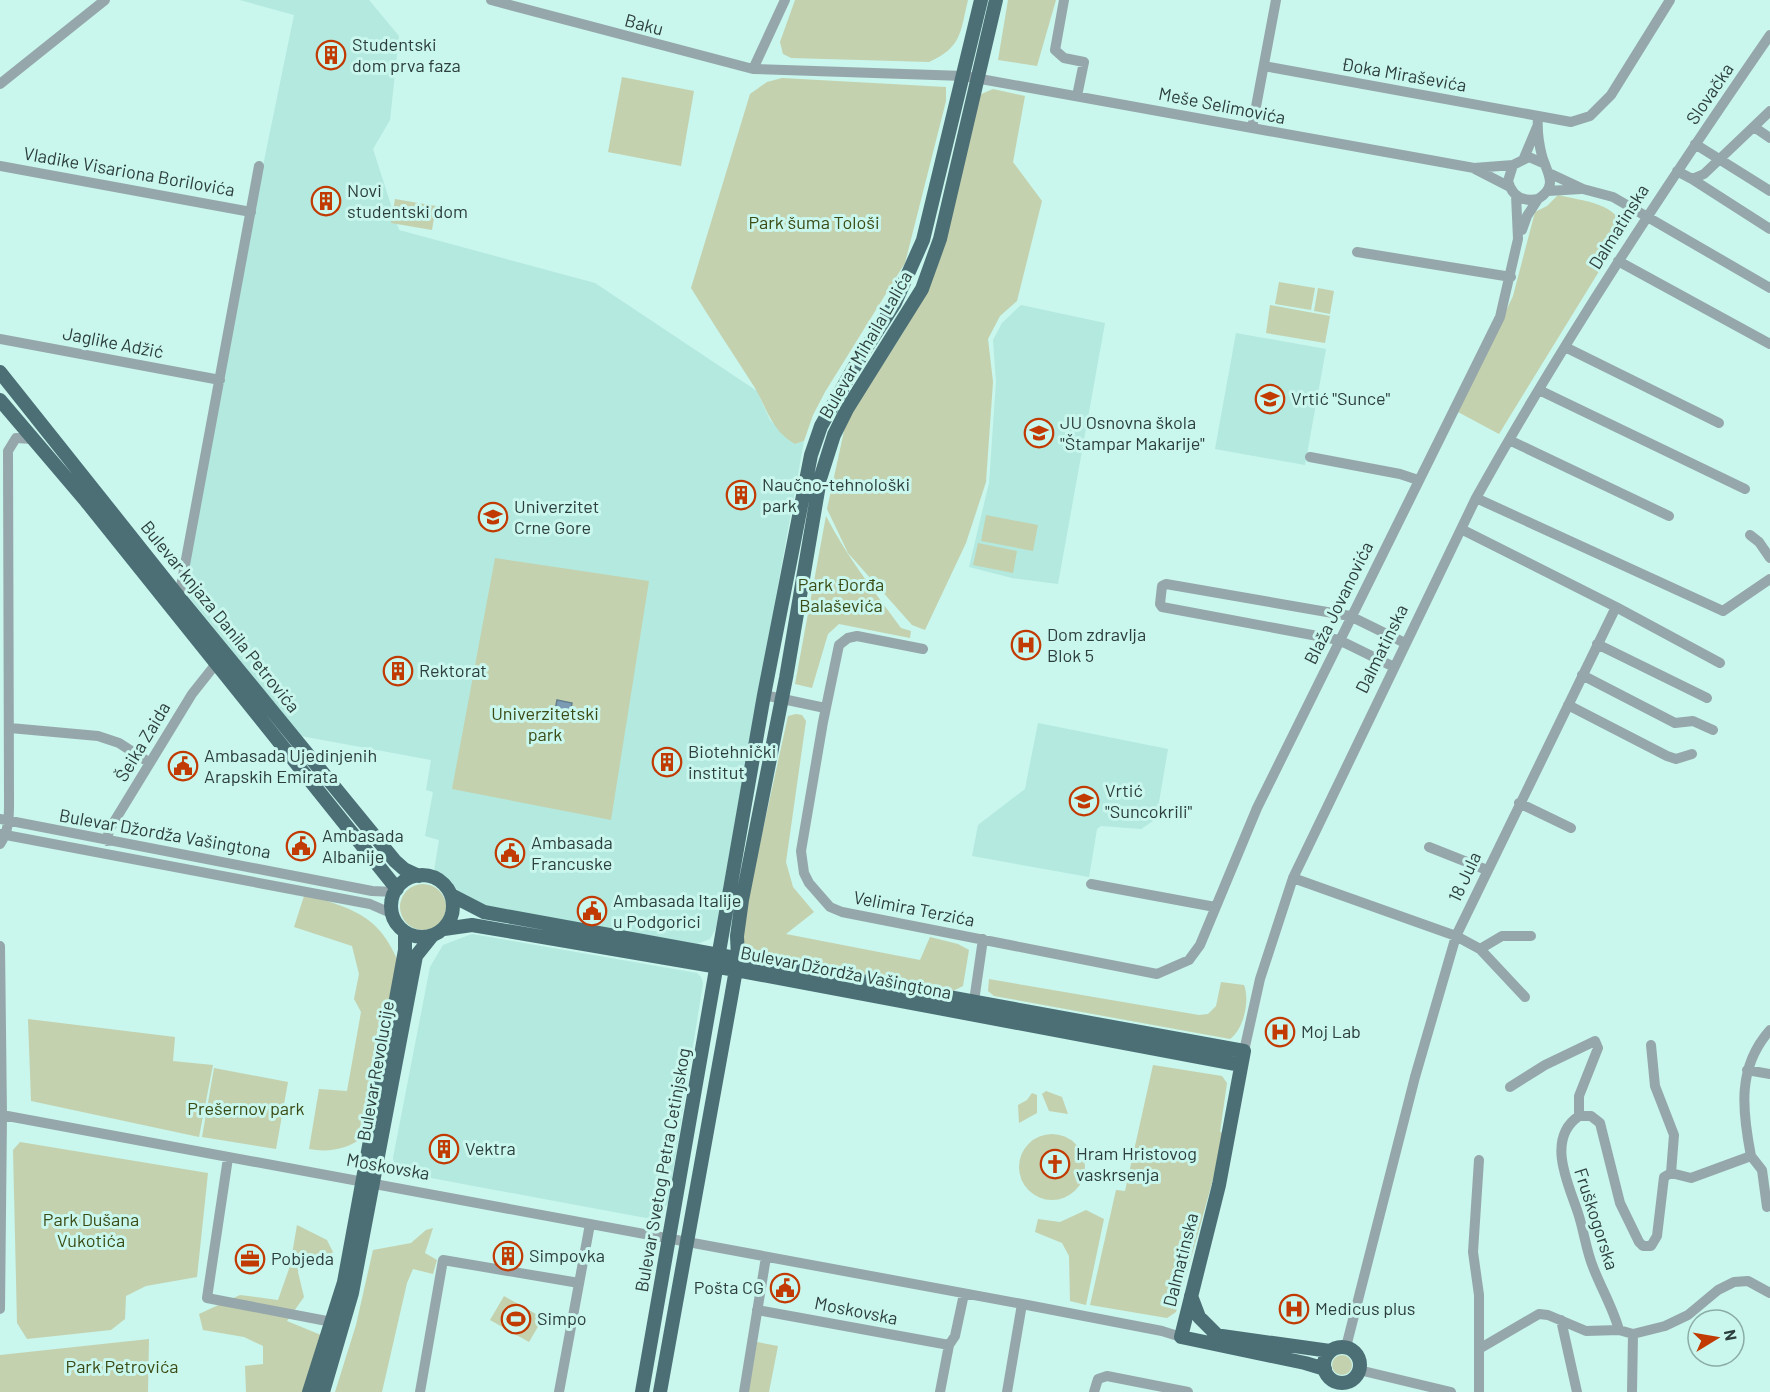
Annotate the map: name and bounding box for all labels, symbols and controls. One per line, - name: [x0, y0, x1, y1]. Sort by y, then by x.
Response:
- street label: Baku: [623, 8, 666, 40]
- place label: Studentski dom prva faza: [352, 33, 461, 76]
- building icon: Studentski dom prva faza: [315, 39, 347, 71]
- street label: Đoka Miraševića: [1340, 52, 1468, 96]
- street label: Slovačka: [1681, 59, 1738, 128]
- street label: Meše Selimovića: [1157, 82, 1288, 128]
- street label: Vladike Visariona Borilovića: [22, 142, 237, 200]
- place label: Novi studentski dom: [347, 179, 468, 222]
- street label: Dalmatinska: [1583, 180, 1653, 273]
- building icon: Novi studentski dom: [310, 185, 342, 217]
- park label: Park šuma Tološi: [748, 211, 880, 233]
- street label: Bulevar Mihaila Lalića: [814, 267, 916, 422]
- street label: Jaglike Adžić: [61, 321, 165, 363]
- school or university icon: Vrtić "Sunce": [1254, 383, 1286, 415]
- place label: Vrtić "Sunce": [1291, 387, 1390, 409]
- place label: JU Osnovna škola "Štampar Makarije": [1060, 411, 1205, 454]
- school or university icon: JU Osnovna škola "Štampar Makarije": [1023, 417, 1055, 449]
- place label: Naučno-tehnološki park: [762, 473, 910, 516]
- building icon: Naučno-tehnološki park: [725, 479, 757, 511]
- place label: Univerzitet Crne Gore: [514, 495, 599, 538]
- school or university icon: Univerzitet Crne Gore: [477, 501, 509, 533]
- street label: Bulevar knjaza Danila Petrovića: [137, 516, 305, 717]
- street label: Blaža Jovanovića: [1299, 538, 1377, 667]
- park label: Park Đorđa Balaševića: [798, 573, 884, 616]
- street label: Dalmatinska: [1350, 601, 1412, 696]
- place label: Dom zdravlja Blok 5: [1047, 623, 1146, 666]
- hospital icon: Dom zdravlja Blok 5: [1010, 629, 1042, 661]
- building icon: Rektorat: [382, 655, 414, 687]
- place label: Rektorat: [419, 659, 487, 681]
- street label: Šeika Zaida: [110, 698, 175, 785]
- park label: Univerzitetski park: [491, 702, 599, 745]
- place label: Biotehnički institut: [688, 740, 776, 783]
- place label: Ambasada Ujedinjenih Arapskih Emirata: [204, 744, 377, 787]
- building icon: Biotehnički institut: [651, 746, 683, 778]
- public building icon: Ambasada Ujedinjenih Arapskih Emirata: [167, 750, 199, 782]
- place label: Vrtić "Suncokrili": [1105, 779, 1192, 822]
- school or university icon: Vrtić "Suncokrili": [1068, 785, 1100, 817]
- street label: Bulevar Džordža Vašingtona: [58, 804, 273, 862]
- place label: Ambasada Albanije: [322, 824, 404, 867]
- public building icon: Ambasada Albanije: [285, 830, 317, 862]
- place label: Ambasada Francuske: [531, 831, 613, 874]
- public building icon: Ambasada Francuske: [494, 837, 526, 869]
- street label: 18 Jula: [1443, 848, 1485, 905]
- street label: Velimira Terzića: [852, 885, 977, 931]
- place label: Ambasada Italije u Podgorici: [613, 889, 741, 932]
- public building icon: Ambasada Italije u Podgorici: [576, 895, 608, 927]
- street label: Bulevar Džordža Vašingtona: [739, 941, 954, 1003]
- street label: Bulevar Revolucije: [352, 999, 398, 1143]
- hospital icon: Moj Lab: [1264, 1016, 1296, 1048]
- place label: Moj Lab: [1301, 1020, 1361, 1042]
- street label: Bulevar Svetog Petra Cetinjskog: [630, 1046, 694, 1294]
- park label: Prešernov park: [187, 1097, 305, 1119]
- building icon: Vektra: [428, 1133, 460, 1165]
- place label: Vektra: [465, 1137, 516, 1159]
- place label: Hram Hristovog vaskrsenja: [1076, 1142, 1197, 1185]
- street label: Moskovska: [345, 1148, 432, 1184]
- church icon: Hram Hristovog vaskrsenja: [1039, 1148, 1071, 1180]
- street label: Fruškogorska: [1570, 1165, 1624, 1273]
- park label: Park Dušana Vukotića: [43, 1208, 139, 1251]
- street label: Dalmatinska: [1158, 1211, 1202, 1309]
- building icon: Simpovka: [492, 1240, 524, 1272]
- office icon: Pobjeda: [234, 1243, 266, 1275]
- place label: Simpovka: [529, 1244, 605, 1266]
- place label: Pobjeda: [271, 1247, 334, 1269]
- public building icon: Pošta CG: [769, 1272, 801, 1304]
- place label: Pošta CG: [694, 1276, 764, 1298]
- street label: Moskovska: [813, 1291, 900, 1329]
- hospital icon: Medicus plus: [1278, 1293, 1310, 1325]
- place label: Medicus plus: [1315, 1297, 1416, 1319]
- sports icon: Simpo: [500, 1303, 532, 1335]
- place label: Simpo: [537, 1307, 587, 1329]
- north arrow: [1686, 1308, 1746, 1368]
- text: N: [1721, 1328, 1742, 1342]
- park label: Park Petrovića: [66, 1355, 178, 1377]

